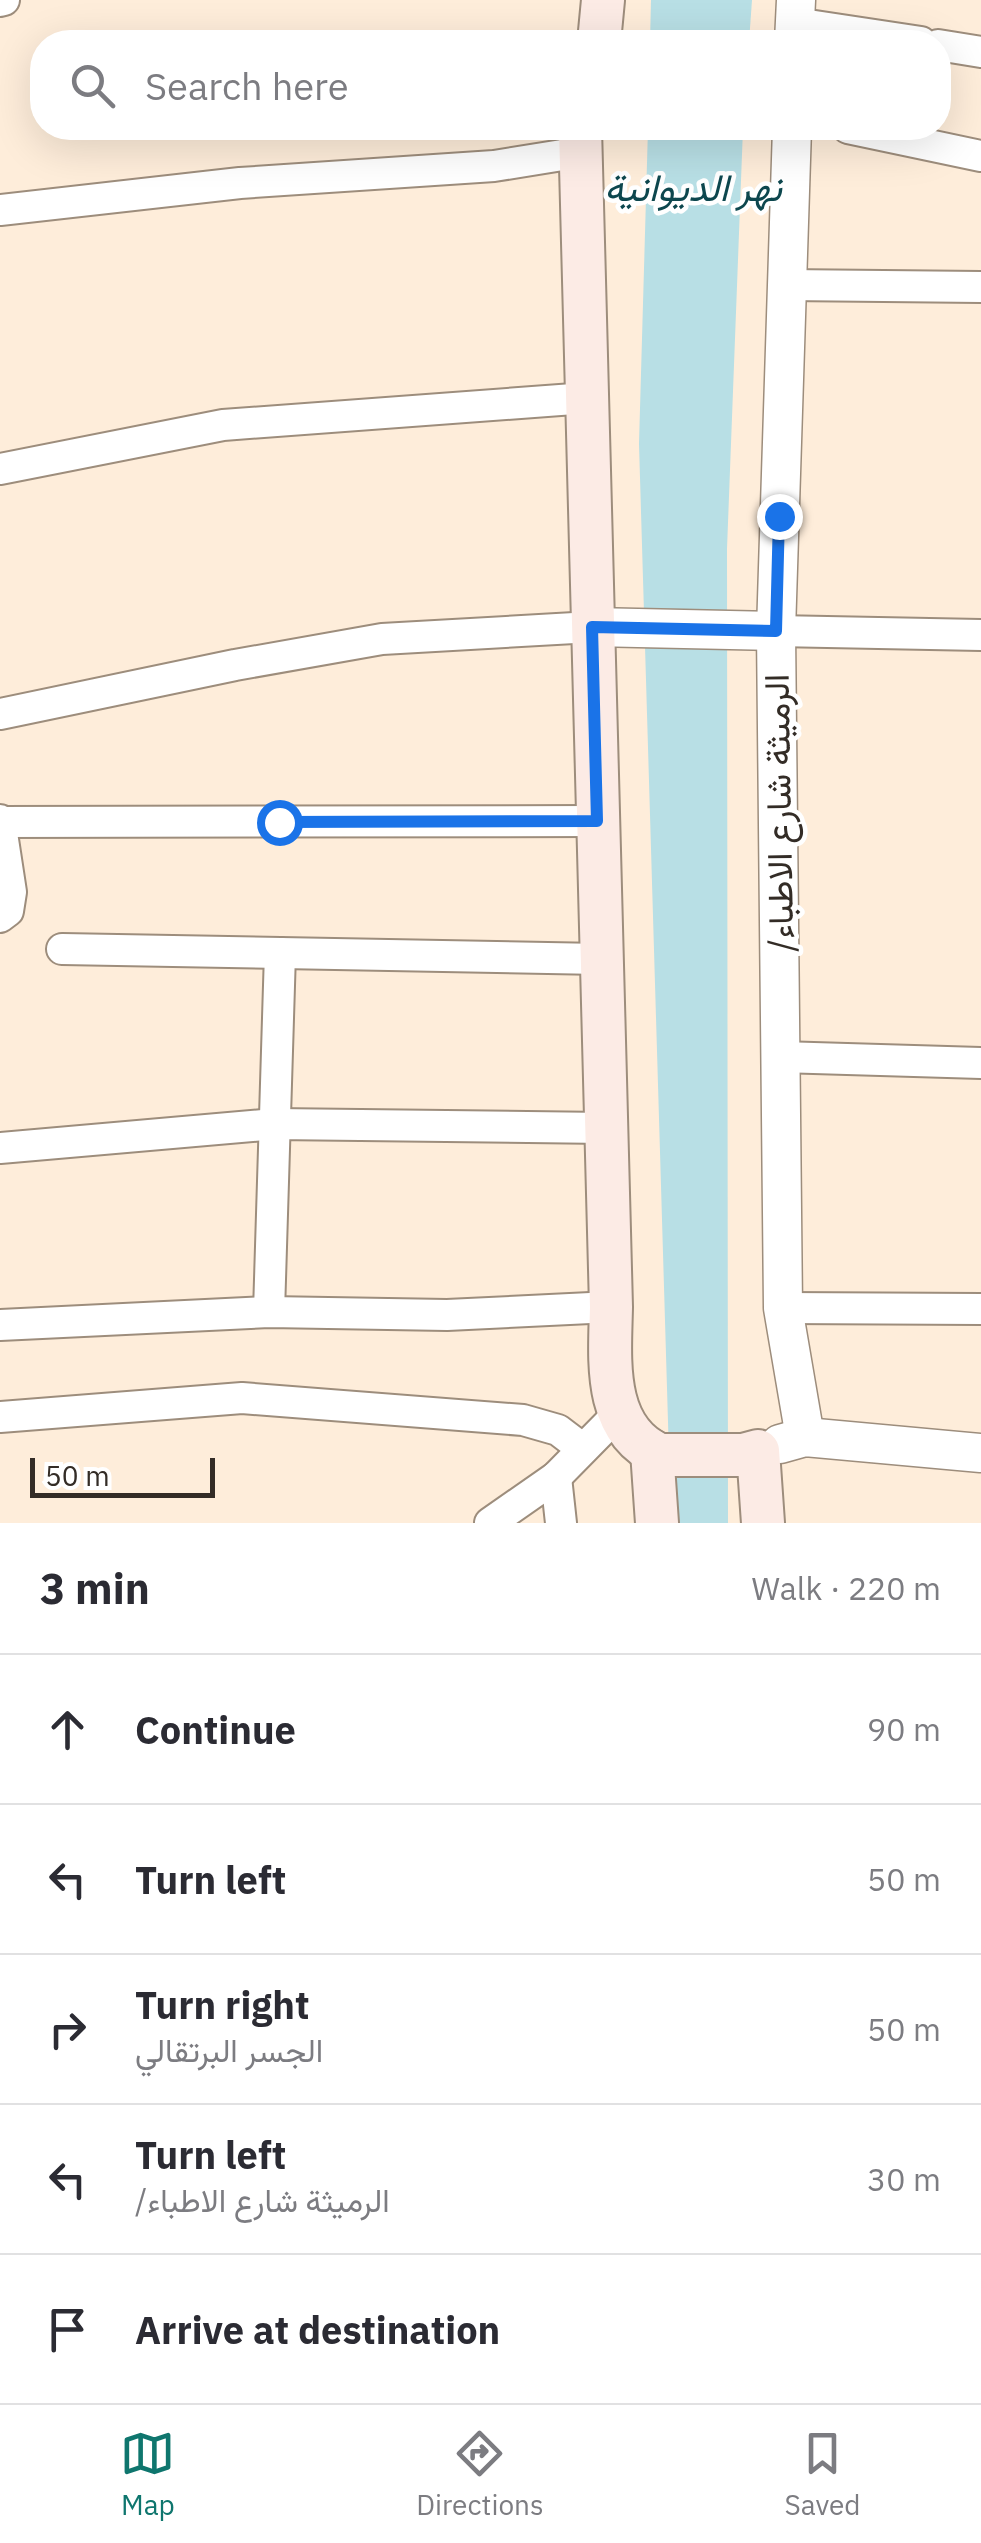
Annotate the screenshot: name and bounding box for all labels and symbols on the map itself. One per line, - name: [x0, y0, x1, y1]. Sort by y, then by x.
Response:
- water label: نهر الديوانية: [604, 162, 784, 211]
- route end: [757, 494, 803, 540]
- street label: /الرميثة شارع الاطباء: [753, 673, 805, 953]
- route start: [257, 800, 303, 846]
- scale bar: [30, 1453, 215, 1498]

